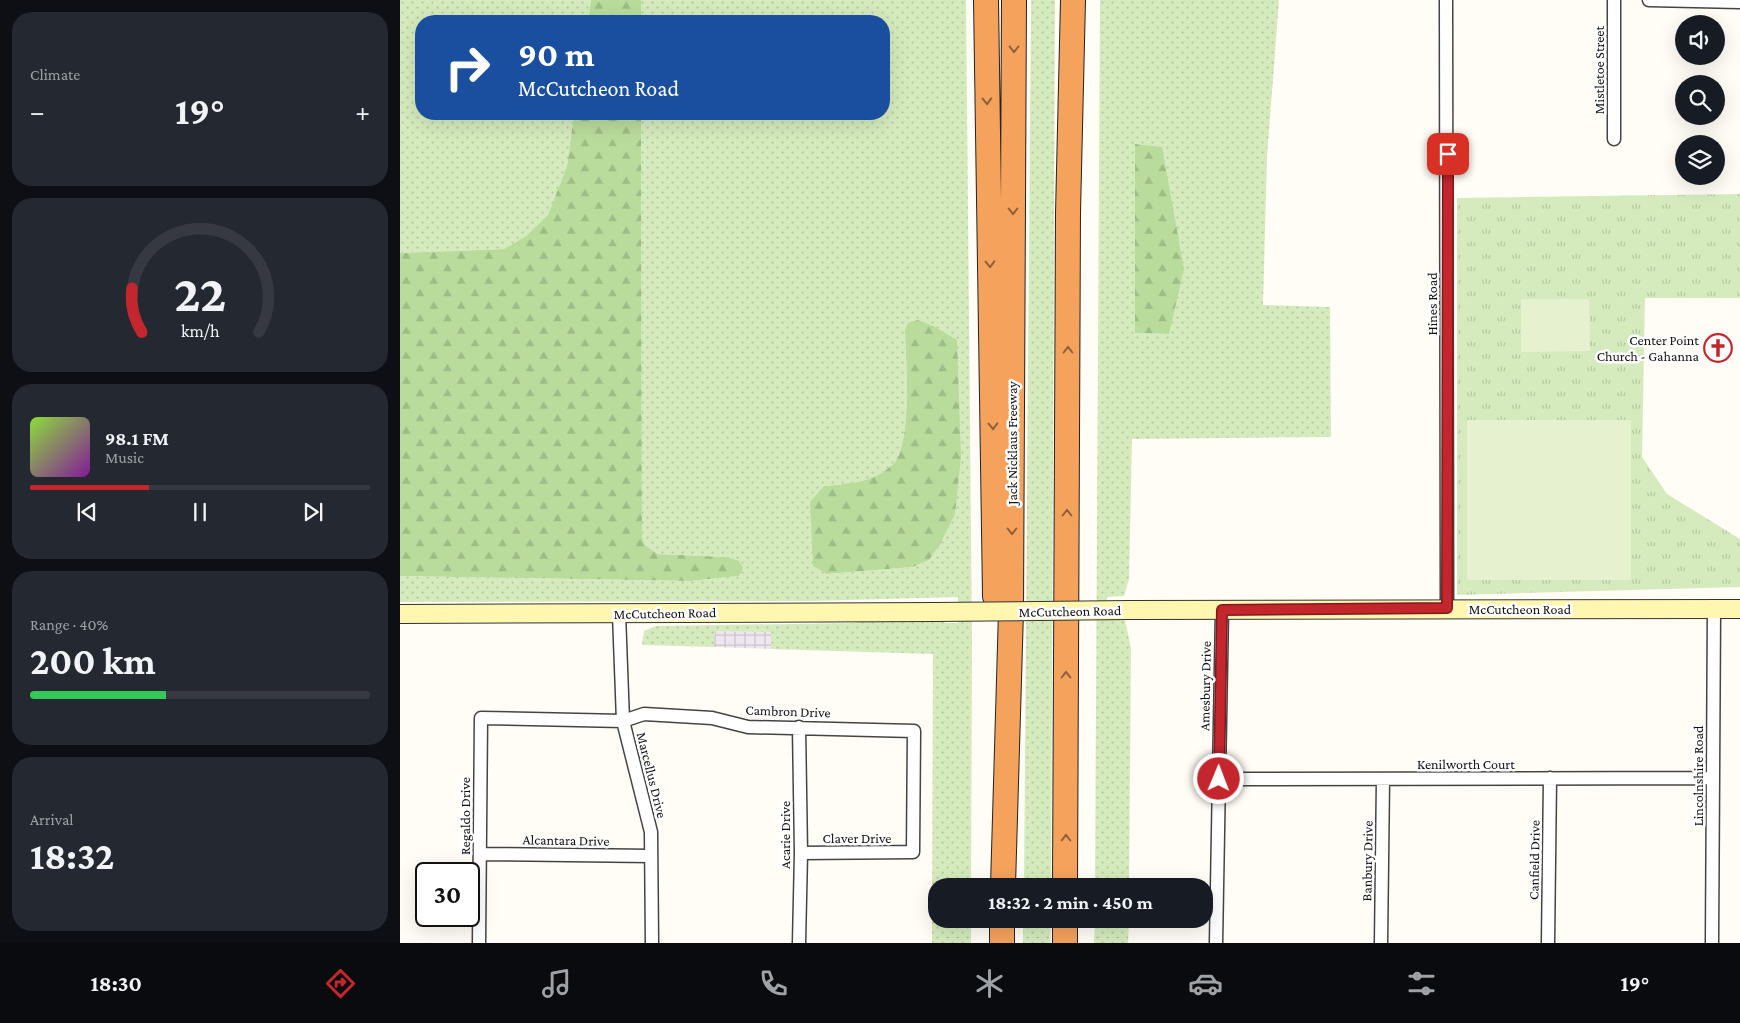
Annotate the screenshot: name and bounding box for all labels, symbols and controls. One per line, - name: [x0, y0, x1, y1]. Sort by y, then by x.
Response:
- map controls: [1675, 15, 1725, 185]
- button: sound: [1675, 15, 1725, 65]
- street label: Mistletoe Street: [1591, 25, 1607, 114]
- icon: right: [435, 35, 500, 100]
- text: 90 m: [518, 35, 595, 74]
- one-way arrow: [1008, 45, 1019, 53]
- text: Climate: [30, 66, 80, 83]
- button: search: [1675, 75, 1725, 125]
- text: McCutcheon Road: [518, 76, 679, 101]
- text: 19°: [175, 90, 225, 132]
- text: −: [30, 96, 45, 127]
- text: +: [355, 96, 370, 127]
- one-way arrow: [982, 97, 993, 105]
- pin: [1427, 133, 1469, 175]
- button: layers: [1675, 135, 1725, 185]
- icon: arrive: [1434, 140, 1462, 168]
- one-way arrow: [1008, 208, 1018, 215]
- one-way arrow: [985, 260, 995, 268]
- text: 22: [174, 264, 226, 322]
- street label: Hines Road: [1424, 272, 1440, 336]
- text: km/h: [181, 321, 220, 341]
- place label: Center Point Church - Gahanna: [1597, 332, 1700, 364]
- church icon: Center Point Church - Gahanna: [1703, 333, 1733, 363]
- one-way arrow: [1063, 346, 1073, 354]
- street label: Jack Nicklaus Freeway: [1004, 381, 1020, 507]
- one-way arrow: [988, 422, 998, 430]
- text: 98.1 FM: [105, 428, 169, 449]
- text: Music: [105, 449, 144, 466]
- icon: previous: [73, 498, 101, 526]
- icon: pause: [186, 498, 214, 526]
- icon: next: [299, 498, 327, 526]
- one-way arrow: [1062, 508, 1072, 516]
- one-way arrow: [1006, 527, 1017, 535]
- street label: McCutcheon Road: [1469, 601, 1572, 617]
- street label: McCutcheon Road: [1019, 602, 1122, 620]
- street label: McCutcheon Road: [614, 604, 717, 622]
- text: Range · 40%: [30, 616, 108, 633]
- text: 200 km: [30, 640, 156, 682]
- street label: Amesbury Drive: [1196, 641, 1214, 731]
- one-way arrow: [1061, 671, 1071, 678]
- street label: Cambron Drive: [745, 702, 831, 720]
- street label: Lincolnshire Road: [1690, 725, 1706, 826]
- street label: Marcellus Drive: [634, 730, 670, 820]
- position arrow: [1192, 752, 1244, 804]
- street label: Kenilworth Court: [1417, 756, 1515, 772]
- street label: Regaldo Drive: [457, 777, 473, 855]
- street label: Acarie Drive: [777, 801, 793, 869]
- text: Arrival: [30, 811, 74, 828]
- street label: Banbury Drive: [1358, 820, 1376, 902]
- street label: Canfield Drive: [1525, 820, 1543, 900]
- street label: Claver Drive: [823, 830, 891, 846]
- street label: Alcantara Drive: [522, 831, 610, 849]
- one-way arrow: [1061, 833, 1071, 841]
- text: 18:32: [30, 835, 114, 877]
- speed limit sign: 30: [415, 862, 480, 927]
- text: 18:32 · 2 min · 450 m: [988, 892, 1153, 913]
- icon: directions: [323, 966, 358, 1001]
- icon: music: [539, 966, 574, 1001]
- icon: phone: [756, 966, 791, 1001]
- icon: climate: [972, 966, 1007, 1001]
- icon: car: [1188, 966, 1223, 1001]
- icon: filters: [1404, 966, 1439, 1001]
- text: 18:30: [91, 971, 142, 996]
- text: 19°: [1621, 971, 1649, 996]

